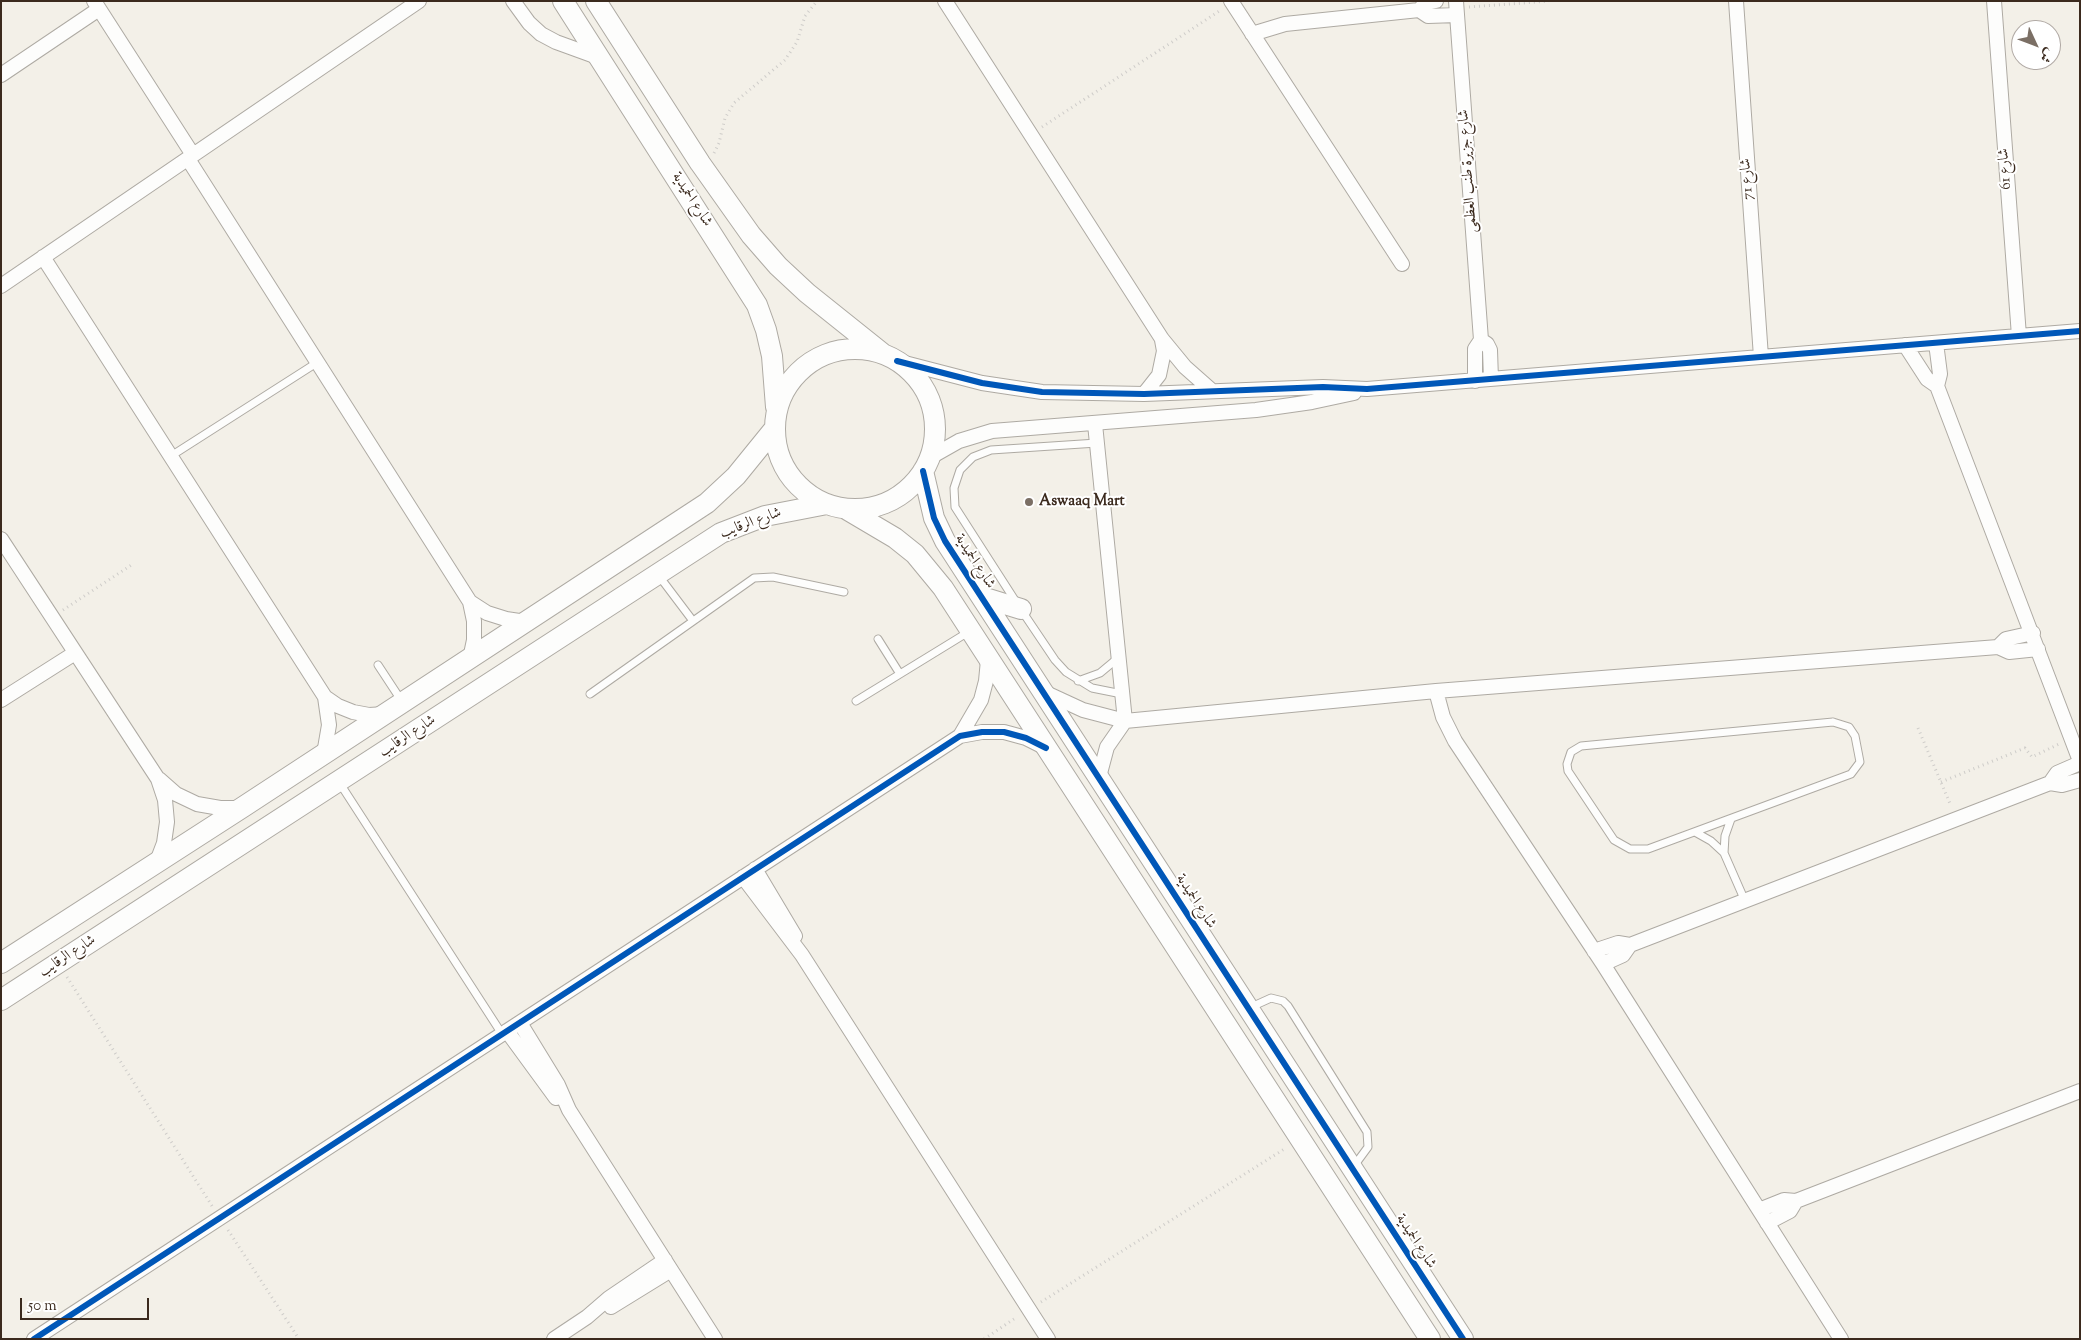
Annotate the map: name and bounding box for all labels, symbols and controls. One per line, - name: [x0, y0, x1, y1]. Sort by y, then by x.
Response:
- north arrow: [2011, 20, 2061, 70]
- text: ش: [2034, 43, 2058, 66]
- street label: شارع جزيرة طنب العظمى: [1456, 109, 1482, 233]
- street label: شارع 61: [1996, 148, 2016, 190]
- street label: شارع 71: [1738, 157, 1758, 201]
- street label: شارع الحميدية: [667, 169, 715, 231]
- place label: Aswaaq Mart: [1039, 493, 1125, 511]
- marker: Aswaaq Mart: [1023, 496, 1035, 508]
- street label: شارع الرقايب: [718, 505, 784, 543]
- street label: شارع الحميدية: [950, 531, 998, 593]
- street label: شارع الرقايب: [376, 712, 440, 762]
- street label: شارع الحميدية: [1171, 871, 1219, 933]
- street label: شارع الرقايب: [36, 932, 100, 982]
- street label: شارع الحميدية: [1391, 1211, 1439, 1273]
- scale bar: [22, 1288, 151, 1320]
- text: 50 m: [28, 1296, 57, 1317]

